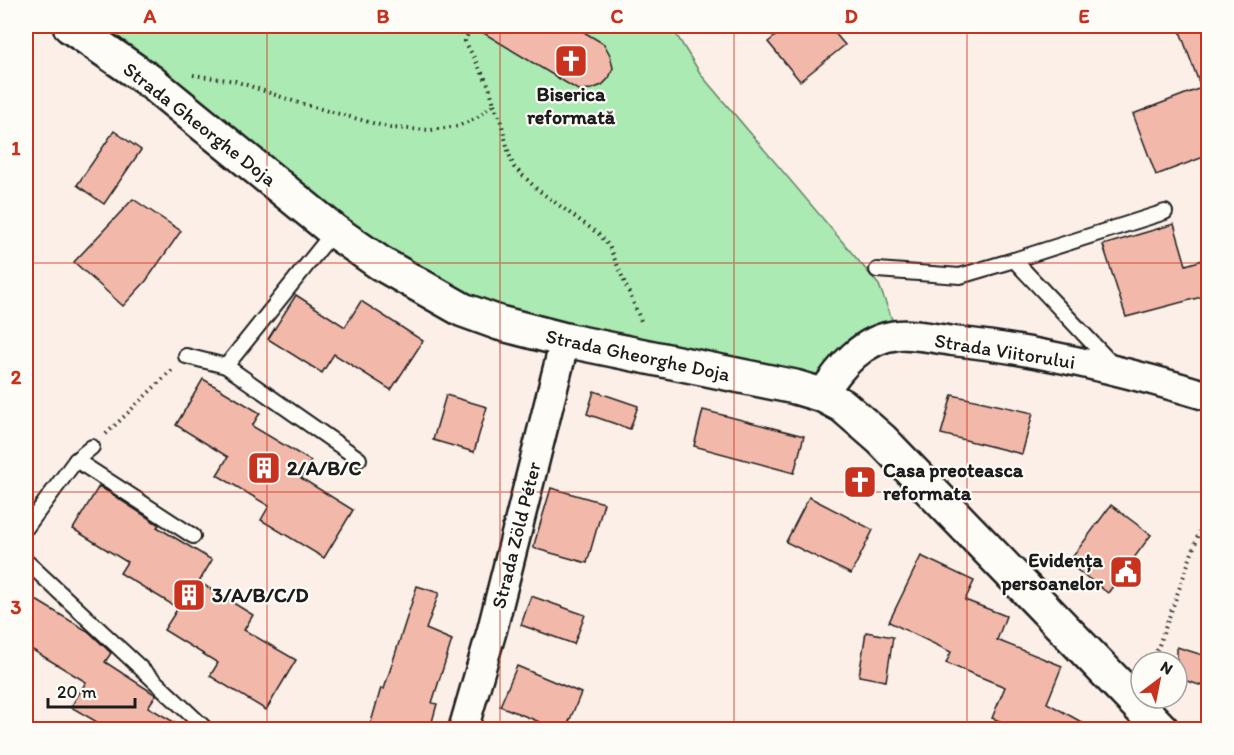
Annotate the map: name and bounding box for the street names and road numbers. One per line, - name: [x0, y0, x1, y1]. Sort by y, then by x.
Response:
- street label: Strada Gheorghe Doja: [119, 57, 282, 192]
- street label: Strada Gheorghe Doja: [544, 324, 733, 386]
- street label: Strada Viitorului: [933, 328, 1077, 374]
- street label: Strada Zöld Péter: [486, 459, 546, 611]

